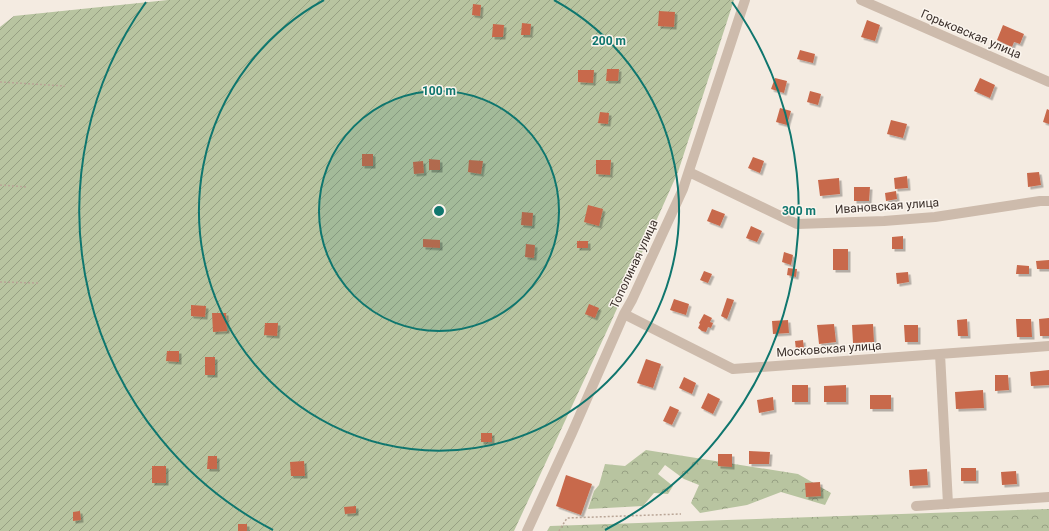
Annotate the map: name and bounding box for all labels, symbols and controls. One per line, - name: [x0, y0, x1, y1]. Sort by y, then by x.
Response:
- street label: Горьковская улица: [919, 7, 1023, 61]
- text: 200 m: [592, 34, 626, 48]
- text: 100 m: [422, 84, 456, 98]
- street label: Ивановская улица: [834, 195, 940, 217]
- centre of rings: [432, 204, 446, 218]
- text: 300 m: [782, 204, 816, 218]
- street label: Тополиная улица: [607, 217, 661, 311]
- street label: Московская улица: [776, 338, 882, 360]

